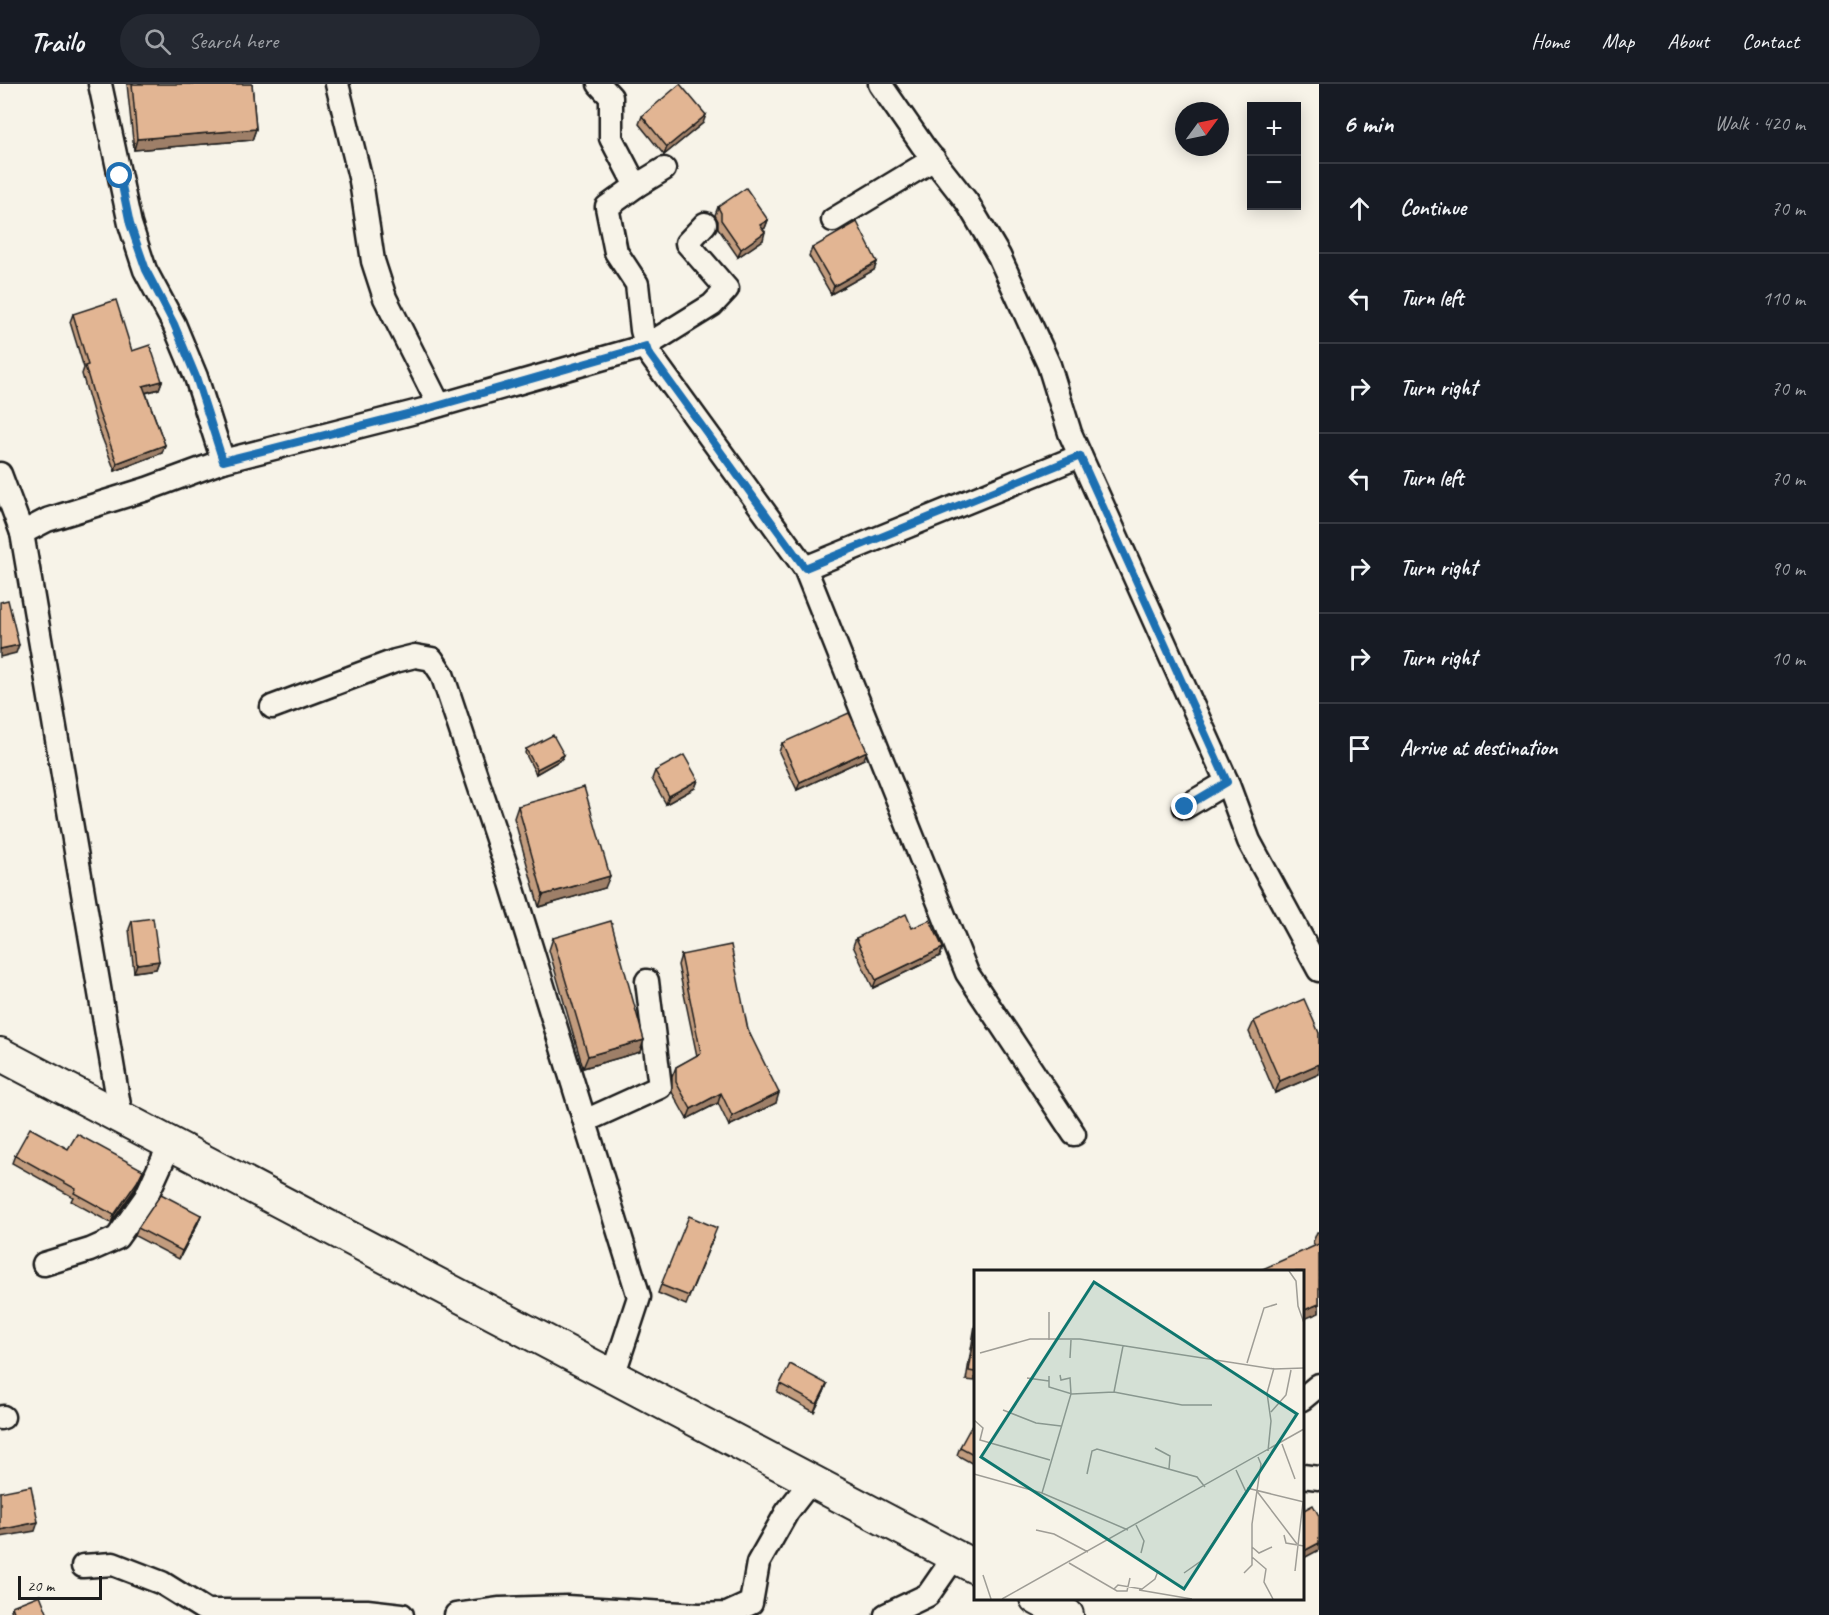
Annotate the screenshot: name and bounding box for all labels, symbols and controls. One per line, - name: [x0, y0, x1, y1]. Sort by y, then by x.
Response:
- search box: [120, 14, 540, 68]
- text: Trailo: [30, 24, 84, 59]
- icon: search: [141, 25, 174, 58]
- text: Search here: [189, 27, 278, 55]
- text: Home: [1531, 28, 1569, 54]
- text: Map: [1602, 28, 1634, 54]
- text: About: [1667, 28, 1709, 54]
- text: Contact: [1742, 28, 1799, 54]
- north arrow: [1175, 102, 1229, 156]
- map controls: [1247, 102, 1301, 210]
- button: +: [1247, 102, 1301, 156]
- text: 6 min: [1343, 107, 1393, 140]
- text: Walk · 420 m: [1715, 111, 1805, 136]
- button: −: [1247, 156, 1301, 210]
- route start: [106, 162, 132, 188]
- icon: ahead: [1343, 192, 1376, 225]
- text: Continue: [1400, 194, 1466, 222]
- text: 70 m: [1771, 196, 1805, 221]
- icon: left: [1343, 282, 1376, 315]
- text: Turn left: [1400, 284, 1464, 312]
- text: 110 m: [1762, 286, 1805, 311]
- icon: right: [1343, 372, 1376, 405]
- text: Turn right: [1400, 374, 1477, 402]
- text: 70 m: [1771, 376, 1805, 401]
- icon: left: [1343, 462, 1376, 495]
- text: Turn left: [1400, 464, 1464, 492]
- text: 70 m: [1771, 466, 1805, 491]
- icon: right: [1343, 552, 1376, 585]
- text: Turn right: [1400, 554, 1477, 582]
- text: 90 m: [1771, 556, 1805, 581]
- icon: right: [1343, 642, 1376, 675]
- text: Turn right: [1400, 644, 1477, 672]
- text: 10 m: [1771, 646, 1805, 671]
- icon: arrive: [1343, 732, 1376, 765]
- text: Arrive at destination: [1400, 734, 1557, 762]
- route end: [1171, 793, 1197, 819]
- inset map: [974, 1270, 1304, 1600]
- scale bar: [18, 1573, 102, 1600]
- text: 20 m: [27, 1576, 54, 1596]

